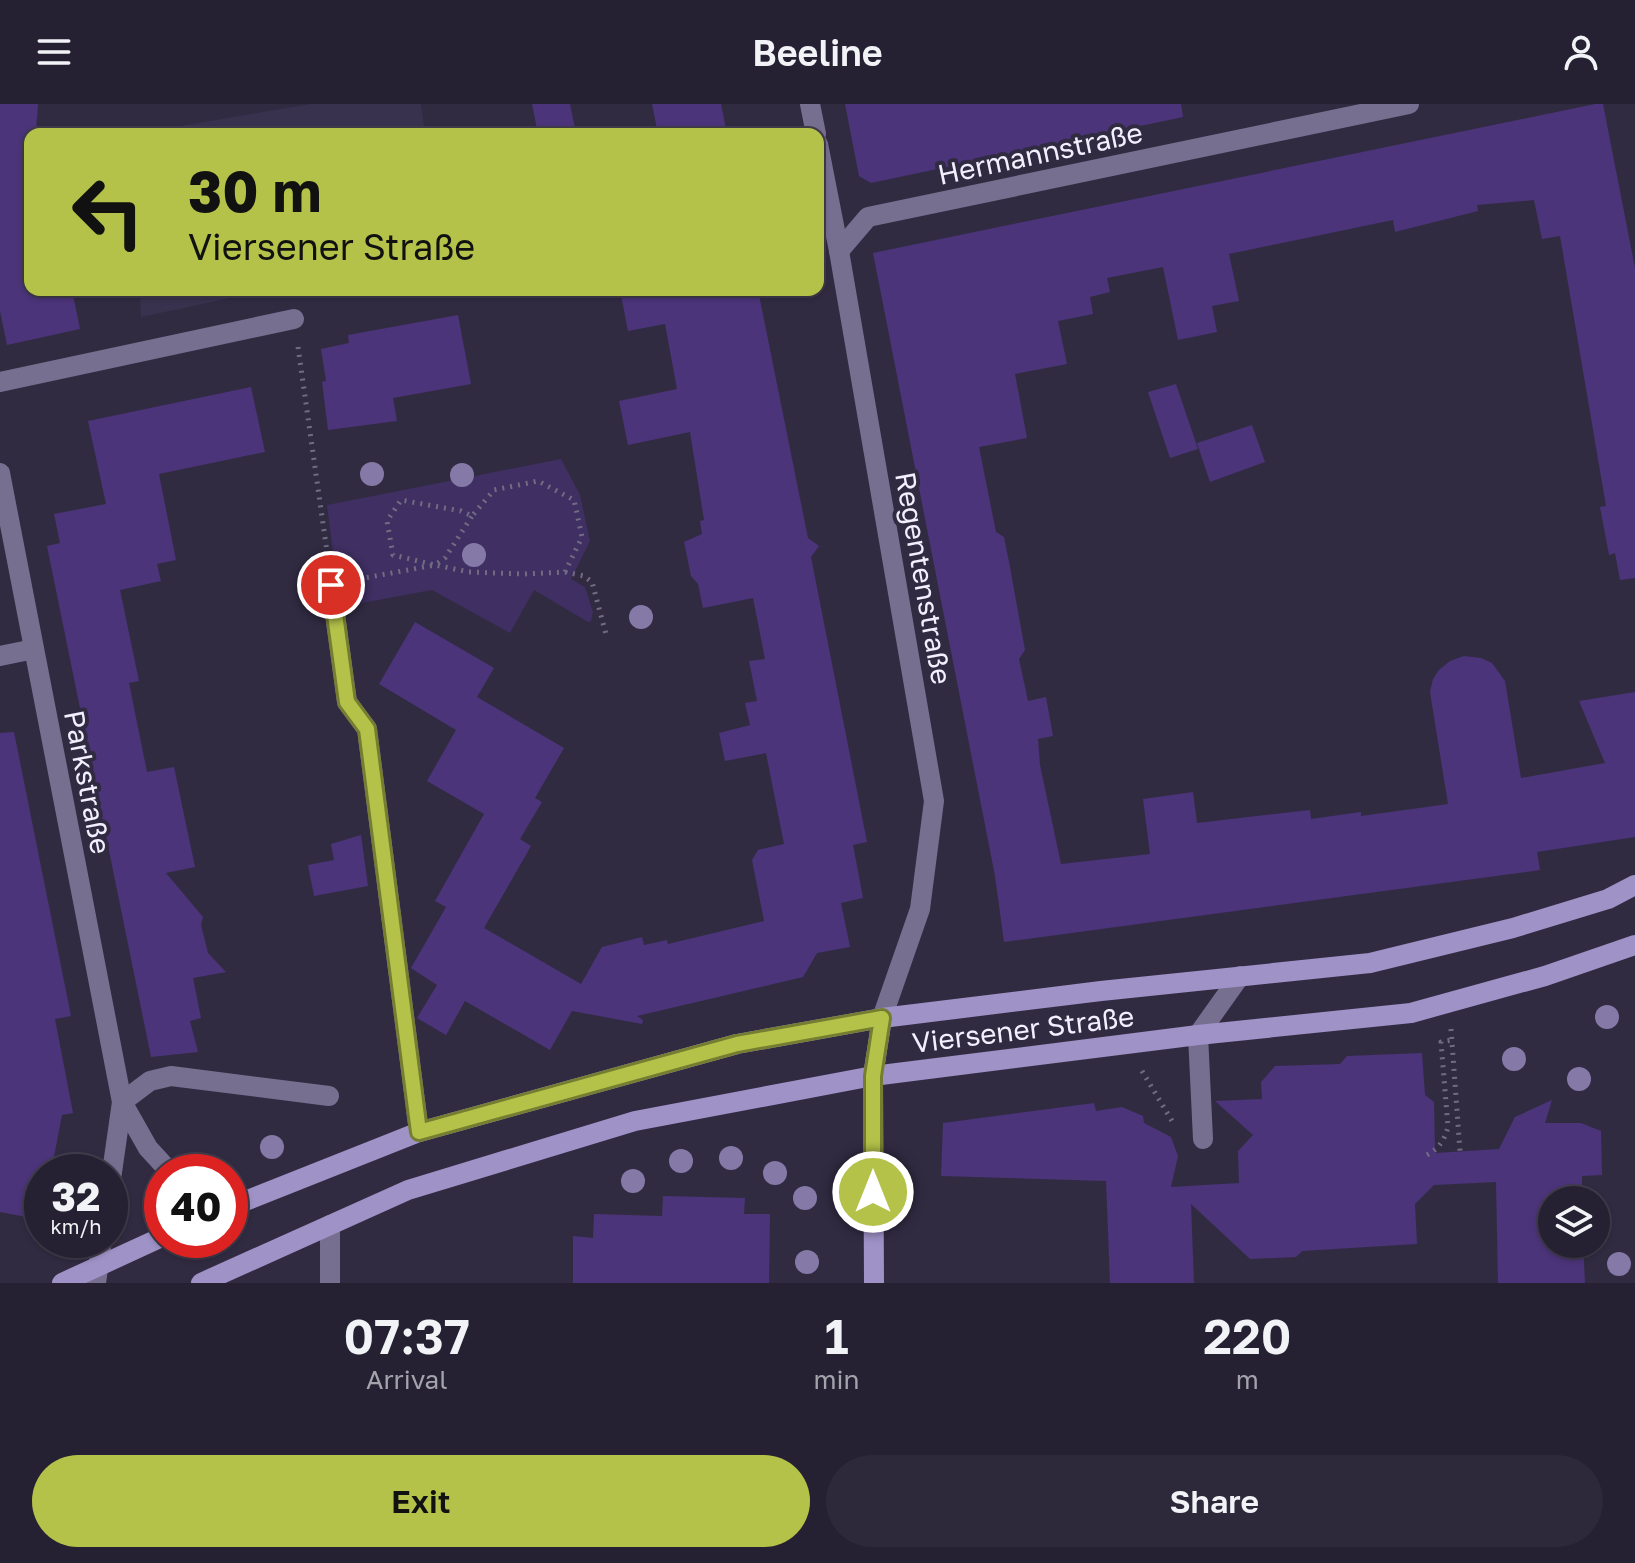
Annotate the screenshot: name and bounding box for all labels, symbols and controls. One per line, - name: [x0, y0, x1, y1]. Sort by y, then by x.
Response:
- icon: menu: [32, 30, 76, 74]
- icon: person: [1559, 30, 1603, 74]
- text: Beeline: [752, 31, 883, 74]
- street label: Hermannstraße: [935, 115, 1145, 191]
- text: 30 m: [188, 157, 322, 224]
- icon: left: [56, 160, 160, 264]
- text: Viersener Straße: [188, 225, 475, 268]
- street label: Regentenstraße: [889, 469, 959, 687]
- pin: [297, 551, 365, 619]
- icon: arrive: [309, 563, 353, 607]
- street label: Parkstraße: [58, 707, 118, 857]
- street label: Viersener Straße: [910, 999, 1136, 1059]
- position arrow: [831, 1150, 915, 1234]
- speed limit sign: 40: [144, 1154, 248, 1258]
- text: 32: [52, 1172, 100, 1220]
- map controls: [1538, 1186, 1610, 1258]
- button: layers: [1538, 1186, 1610, 1258]
- text: km/h: [51, 1214, 101, 1238]
- text: 07:37: [344, 1307, 470, 1365]
- text: 1: [824, 1307, 849, 1365]
- text: 220: [1203, 1307, 1291, 1365]
- text: Arrival: [366, 1364, 448, 1395]
- text: min: [814, 1364, 860, 1395]
- text: m: [1236, 1364, 1259, 1395]
- button: Exit: [32, 1455, 810, 1547]
- button: Share: [826, 1455, 1603, 1547]

